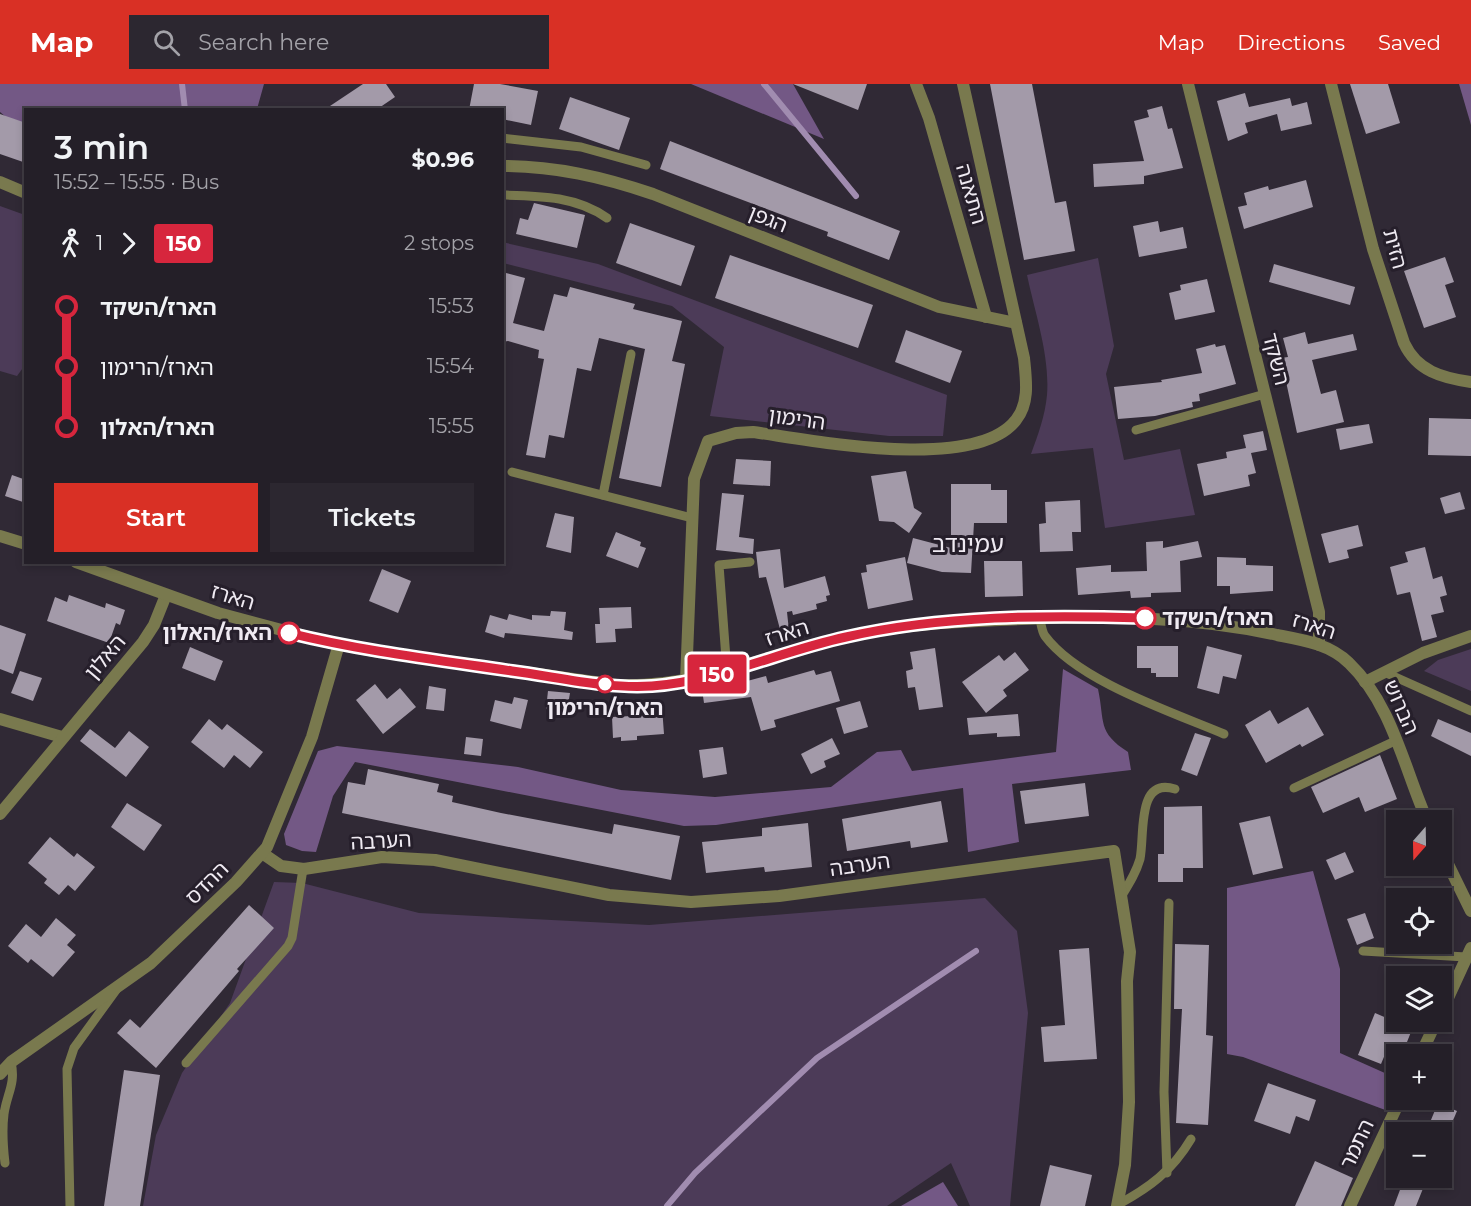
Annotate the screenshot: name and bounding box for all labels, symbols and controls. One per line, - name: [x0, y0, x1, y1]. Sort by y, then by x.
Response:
- search box: [129, 15, 549, 69]
- text: Map: [30, 25, 93, 59]
- icon: search: [150, 26, 183, 59]
- text: Search here: [198, 29, 329, 56]
- text: Map: [1158, 30, 1204, 55]
- text: Directions: [1237, 30, 1345, 55]
- text: Saved: [1378, 30, 1441, 55]
- text: 3 min: [54, 127, 149, 167]
- text: $0.96: [412, 146, 474, 173]
- street label: התאנה: [951, 161, 992, 227]
- text: 15:52 – 15:55 · Bus: [54, 170, 219, 194]
- street label: הגפן: [745, 199, 791, 238]
- street label: הזית: [1378, 226, 1413, 272]
- icon: walk: [54, 227, 87, 260]
- icon: forward: [112, 227, 145, 260]
- text: 1: [96, 231, 103, 255]
- text: 150: [166, 231, 201, 256]
- text: 2 stops: [404, 231, 474, 255]
- text: הארז/השקד: [100, 294, 217, 321]
- text: 15:53: [429, 294, 474, 318]
- street label: השקד: [1258, 330, 1295, 388]
- text: הארז/הרימון: [100, 354, 214, 381]
- text: 15:54: [427, 354, 474, 378]
- street label: הרימון: [767, 402, 827, 435]
- text: הארז/האלון: [100, 414, 215, 441]
- text: 15:55: [429, 414, 474, 438]
- button: Start: [54, 483, 258, 552]
- button: Tickets: [270, 483, 474, 552]
- district label: עמינדב: [932, 529, 1004, 558]
- street label: הארז: [208, 578, 258, 615]
- place label: הארז/השקד: [1162, 605, 1274, 630]
- marker: הארז/השקד: [1134, 607, 1156, 629]
- street label: הארז: [1289, 607, 1339, 644]
- street label: הארז: [762, 614, 812, 651]
- place label: הארז/האלון: [162, 620, 272, 645]
- marker: הארז/האלון: [278, 622, 300, 644]
- street label: האלון: [79, 629, 130, 684]
- line badge: 150: [682, 654, 752, 694]
- text: 150: [700, 662, 735, 687]
- marker: הארז/הרימון: [596, 675, 614, 693]
- street label: הברוש: [1378, 676, 1425, 738]
- place label: הארז/הרימון: [547, 695, 663, 720]
- north arrow: [1386, 810, 1452, 876]
- map controls: [1386, 810, 1452, 1188]
- street label: הערבה: [350, 826, 412, 855]
- street label: הערבה: [828, 848, 892, 881]
- street label: ההדס: [180, 856, 233, 909]
- button: locate: [1386, 888, 1452, 954]
- button: layers: [1386, 966, 1452, 1032]
- button: +: [1386, 1044, 1452, 1110]
- street label: התמר: [1334, 1115, 1379, 1172]
- button: −: [1386, 1122, 1452, 1188]

